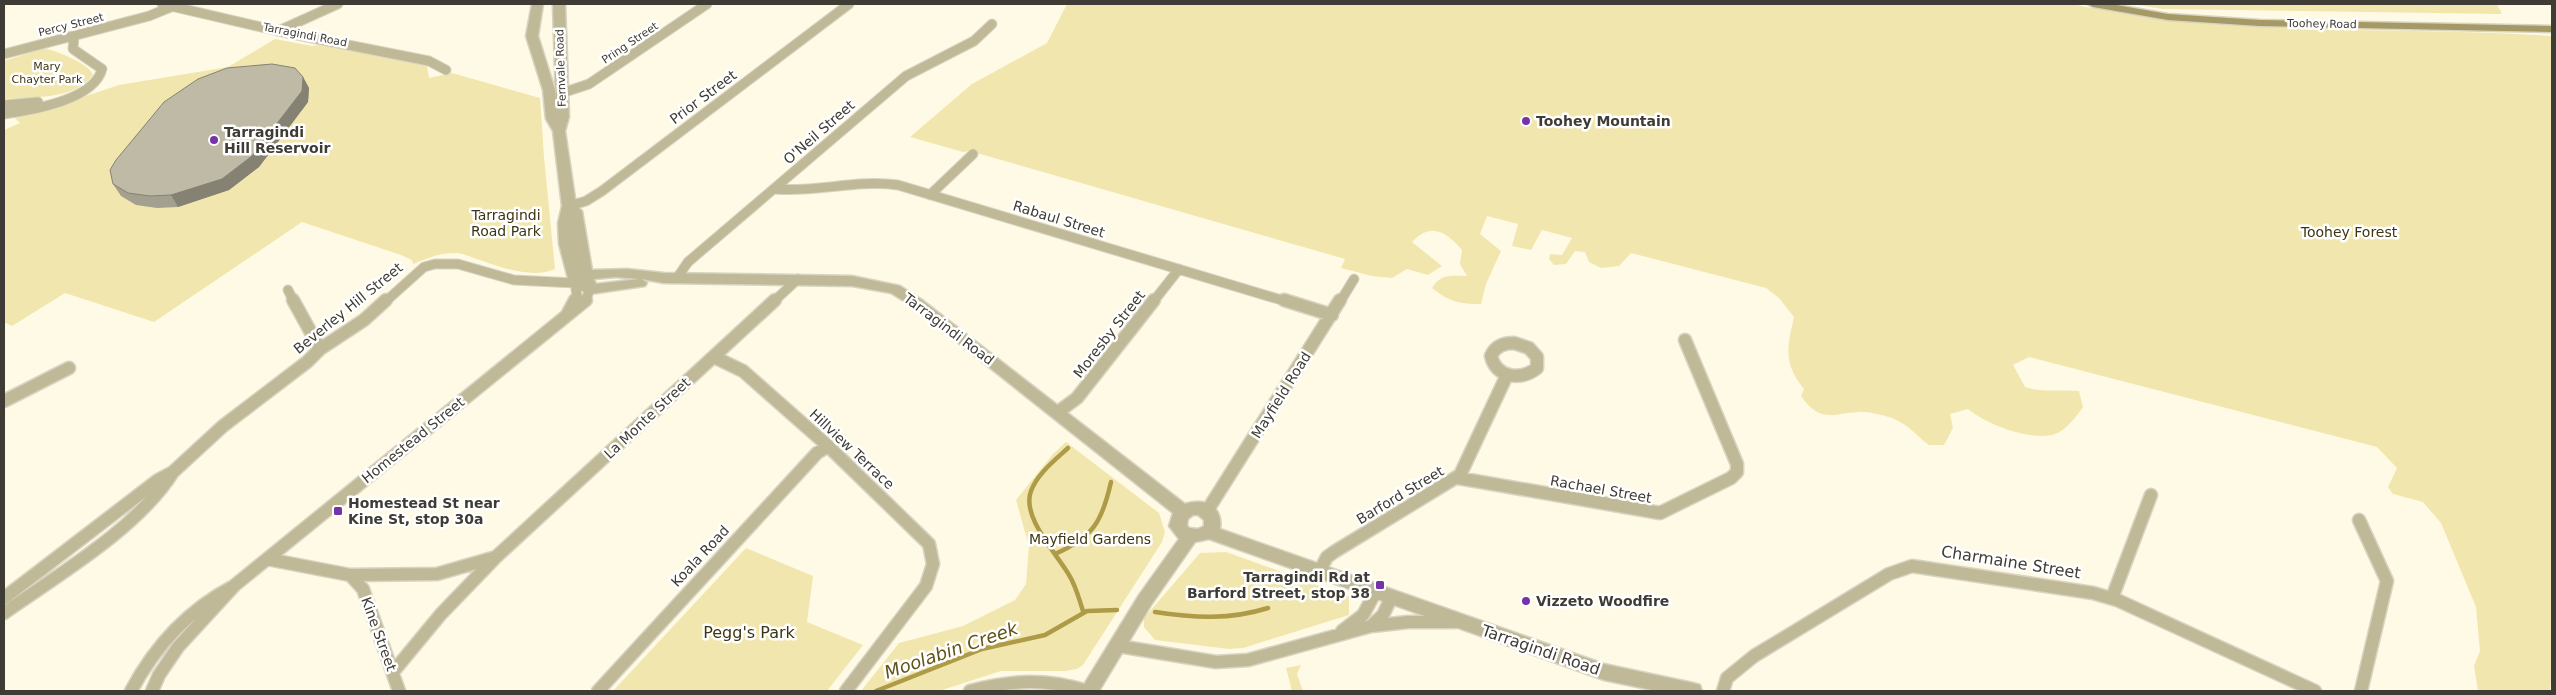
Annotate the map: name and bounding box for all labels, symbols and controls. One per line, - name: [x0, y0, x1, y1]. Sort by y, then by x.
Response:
- street label: Percy Street: [37, 10, 106, 39]
- street label: Toohey Road: [2286, 17, 2357, 31]
- street label: Pring Street: [599, 19, 661, 67]
- street label: Tarragindi Road: [261, 20, 348, 50]
- street label: Fernvale Road: [553, 29, 569, 107]
- park label: Mary Chayter Park: [12, 60, 83, 86]
- street label: Prior Street: [667, 66, 740, 127]
- street label: O'Neil Street: [780, 97, 858, 167]
- place label: Toohey Mountain: [1536, 113, 1671, 129]
- marker: Toohey Mountain: [1520, 115, 1532, 127]
- place label: Tarragindi Hill Reservoir: [224, 124, 331, 156]
- marker: Tarragindi Hill Reservoir: [208, 134, 220, 146]
- street label: Rabaul Street: [1011, 197, 1107, 241]
- park label: Tarragindi Road Park: [470, 207, 542, 239]
- park label: Toohey Forest: [2300, 224, 2398, 240]
- street label: Beverley Hill Street: [290, 259, 406, 357]
- street label: Moresby Street: [1070, 287, 1148, 381]
- street label: Tarragindi Road: [900, 289, 997, 368]
- street label: Mayfield Road: [1248, 349, 1314, 441]
- street label: La Monte Street: [601, 374, 694, 462]
- street label: Homestead Street: [359, 393, 468, 486]
- street label: Hillview Terrace: [806, 406, 898, 492]
- street label: Barford Street: [1354, 462, 1447, 527]
- street label: Rachael Street: [1549, 472, 1653, 506]
- place label: Homestead St near Kine St, stop 30a: [348, 495, 500, 527]
- marker: Homestead St near Kine St, stop 30a: [332, 505, 344, 517]
- street label: Koala Road: [668, 522, 732, 590]
- park label: Mayfield Gardens: [1029, 531, 1151, 547]
- street label: Charmaine Street: [1940, 542, 2082, 582]
- place label: Tarragindi Rd at Barford Street, stop 38: [1187, 569, 1370, 601]
- marker: Tarragindi Rd at Barford Street, stop 38: [1374, 579, 1386, 591]
- place label: Vizzeto Woodfire: [1536, 593, 1669, 609]
- street label: Kine Street: [358, 595, 400, 674]
- marker: Vizzeto Woodfire: [1520, 595, 1532, 607]
- water label: Moolabin Creek: [882, 617, 1022, 683]
- street label: Tarragindi Road: [1478, 620, 1603, 679]
- park label: Pegg's Park: [703, 623, 796, 642]

